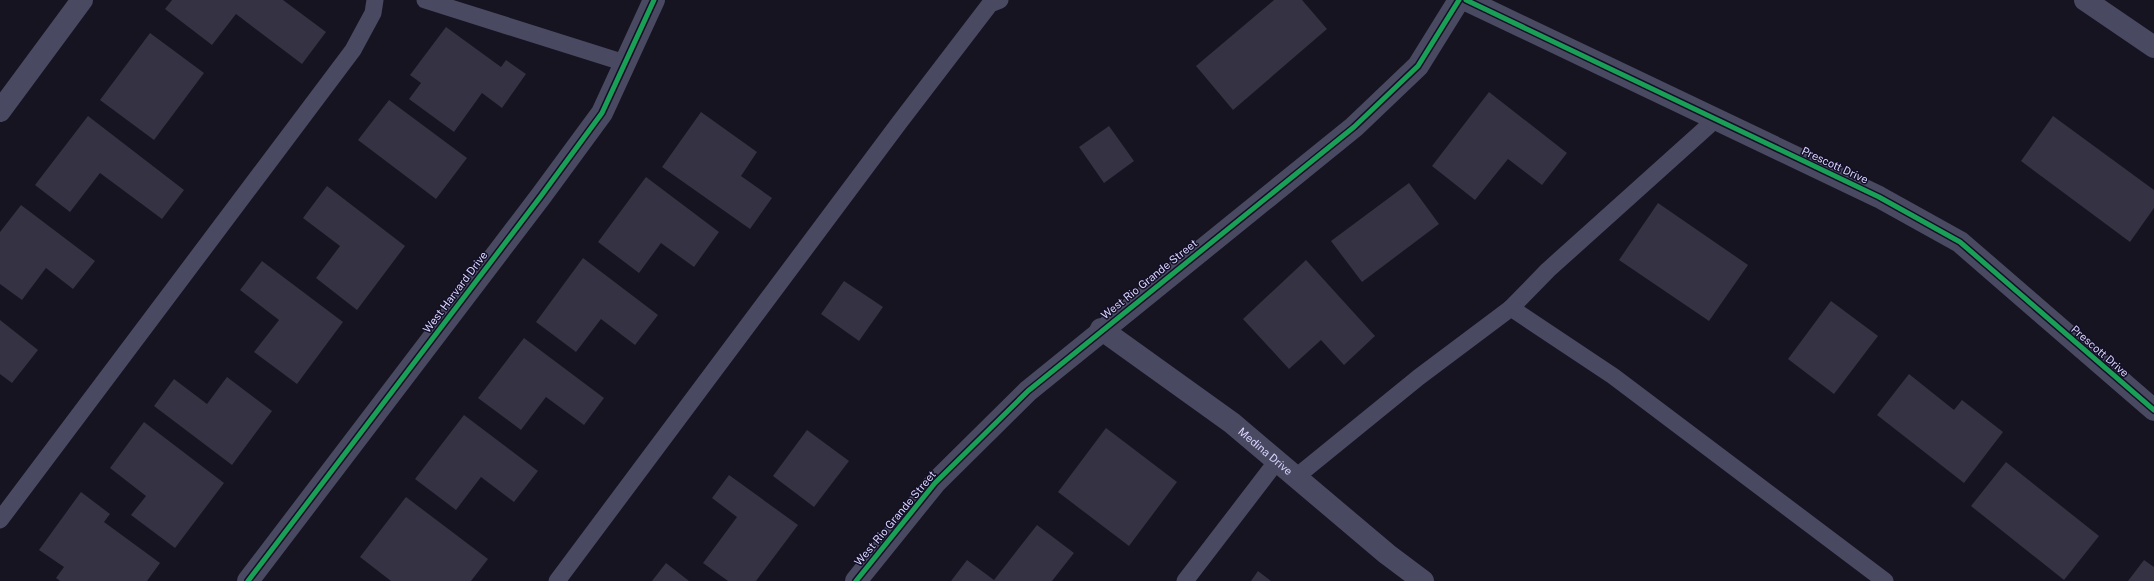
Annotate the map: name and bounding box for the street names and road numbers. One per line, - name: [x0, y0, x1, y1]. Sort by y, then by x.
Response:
- street label: Prescott Drive: [1800, 144, 1870, 186]
- street label: West Rio Grande Street: [1099, 237, 1199, 321]
- street label: West Harvard Drive: [420, 249, 490, 335]
- street label: Prescott Drive: [2069, 323, 2131, 379]
- street label: Medina Drive: [1236, 425, 1295, 477]
- street label: West Rio Grande Street: [852, 468, 938, 568]

